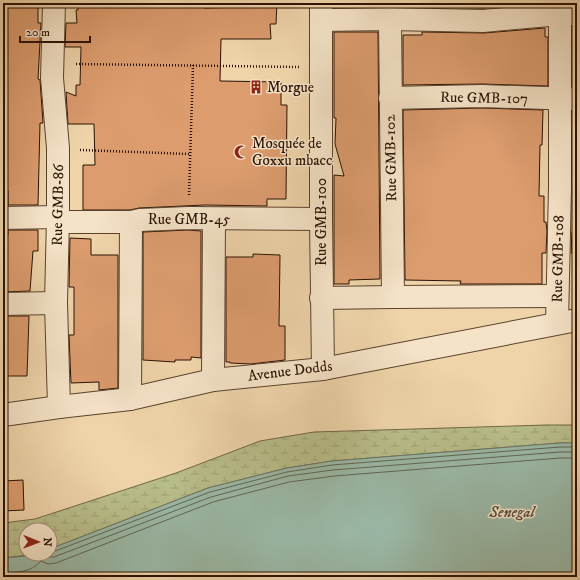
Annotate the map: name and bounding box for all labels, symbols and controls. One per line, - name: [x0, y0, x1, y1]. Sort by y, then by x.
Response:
- scale bar: [20, 18, 90, 44]
- text: 20 m: [26, 25, 50, 40]
- place label: Morgue: [267, 78, 314, 97]
- building icon: Morgue: [248, 79, 264, 95]
- street label: Rue GMB-107: [440, 88, 528, 108]
- street label: Rue GMB-102: [381, 114, 401, 202]
- place label: Mosquée de Goxxu mbacc: [252, 134, 333, 170]
- mosque icon: Mosquée de Goxxu mbacc: [233, 144, 249, 160]
- street label: Rue GMB-86: [48, 163, 68, 246]
- street label: Rue GMB-100: [312, 178, 331, 266]
- street label: Rue GMB-45: [148, 210, 231, 229]
- street label: Rue GMB-108: [548, 215, 568, 303]
- street label: Avenue Dodds: [247, 356, 333, 386]
- water label: Senegal: [488, 502, 537, 522]
- north arrow: [18, 522, 58, 562]
- text: N: [40, 538, 54, 547]

